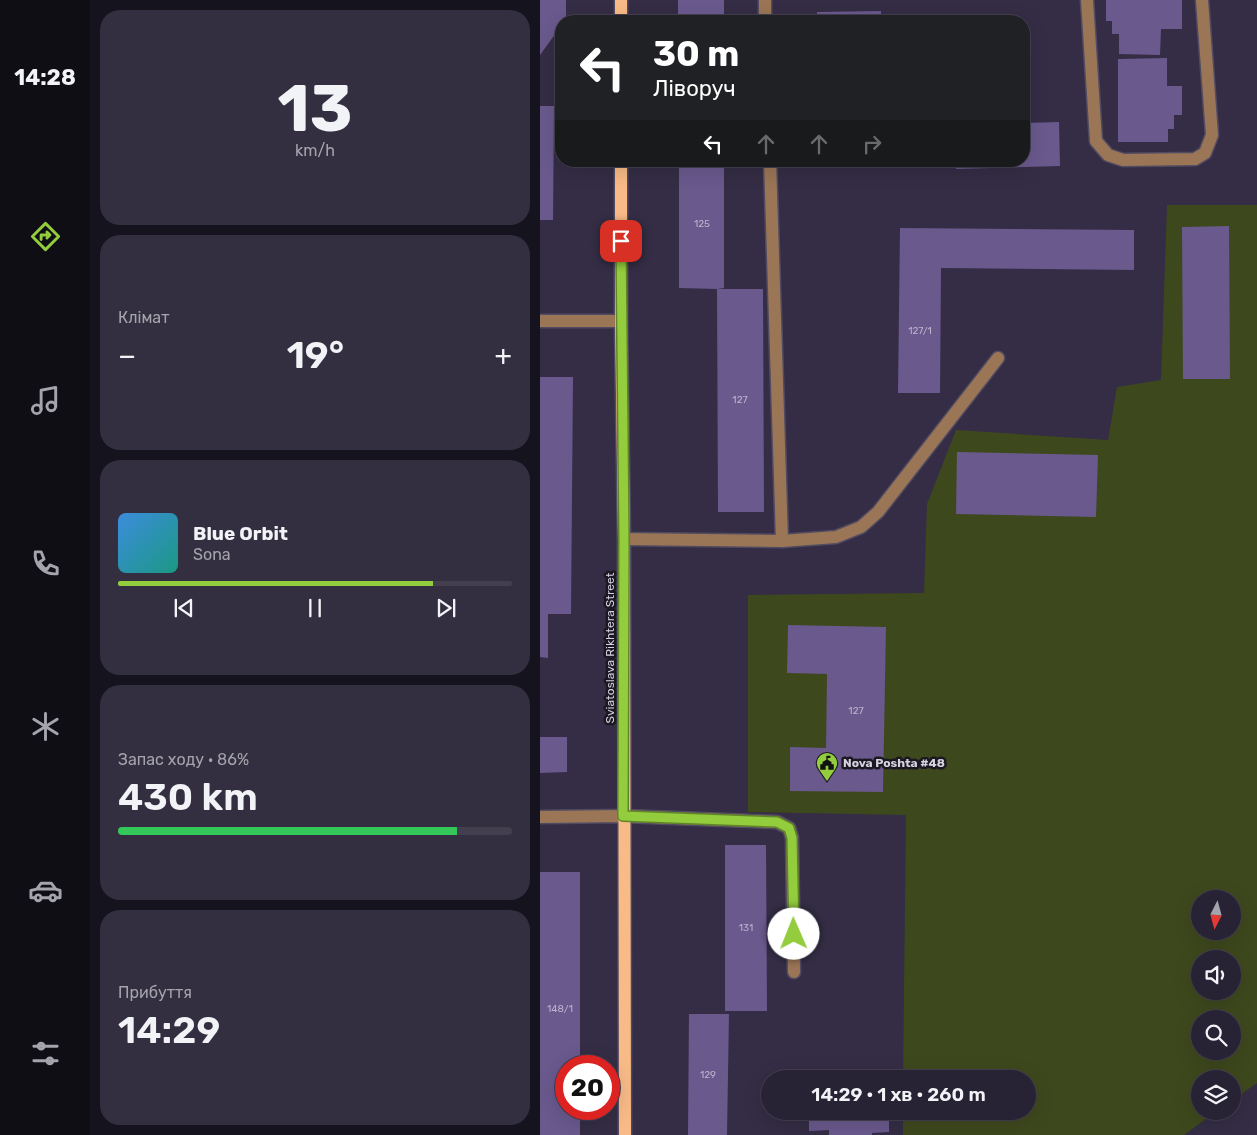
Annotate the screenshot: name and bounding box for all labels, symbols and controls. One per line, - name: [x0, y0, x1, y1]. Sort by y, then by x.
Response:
- text: 30 m: [653, 33, 739, 75]
- icon: left: [570, 35, 635, 100]
- text: 14:28: [14, 64, 76, 91]
- text: 13: [277, 70, 353, 147]
- text: Ліворуч: [653, 75, 736, 102]
- icon: left: [699, 130, 727, 158]
- icon: ahead: [752, 130, 780, 158]
- icon: ahead: [805, 130, 833, 158]
- icon: right: [858, 130, 886, 158]
- text: km/h: [295, 141, 335, 160]
- house number: 125: [694, 218, 710, 230]
- icon: directions: [28, 219, 63, 254]
- pin: [600, 220, 642, 262]
- icon: arrive: [607, 227, 635, 255]
- text: Клімат: [118, 308, 169, 327]
- house number: 127/1: [908, 325, 932, 337]
- text: 19°: [287, 332, 344, 378]
- text: −: [118, 339, 136, 372]
- text: +: [495, 339, 512, 372]
- icon: music: [28, 383, 63, 418]
- house number: 127: [732, 394, 748, 406]
- text: Blue Orbit: [193, 522, 288, 545]
- text: Sona: [193, 545, 231, 564]
- icon: phone: [28, 546, 63, 581]
- street label: Sviatoslava Rikhtera Street: [603, 572, 617, 723]
- icon: previous: [170, 594, 198, 622]
- icon: pause: [301, 594, 329, 622]
- icon: next: [432, 594, 460, 622]
- house number: 127: [848, 705, 864, 717]
- icon: climate: [28, 709, 63, 744]
- text: Запас ходу · 86%: [118, 750, 249, 769]
- public building icon: Nova Poshta #48: [815, 751, 839, 782]
- place label: Nova Poshta #48: [843, 756, 945, 770]
- text: 430 km: [118, 774, 258, 820]
- icon: car: [28, 873, 63, 908]
- north arrow: [1191, 890, 1241, 940]
- map controls: [1191, 890, 1241, 1120]
- position arrow: [767, 907, 819, 959]
- house number: 131: [739, 922, 753, 934]
- button: sound: [1191, 950, 1241, 1000]
- text: Прибуття: [118, 983, 192, 1002]
- house number: 148/1: [547, 1003, 573, 1015]
- text: 14:29: [118, 1007, 220, 1053]
- button: search: [1191, 1010, 1241, 1060]
- icon: filters: [28, 1036, 63, 1071]
- speed limit sign: 20: [555, 1055, 620, 1120]
- house number: 129: [700, 1069, 716, 1081]
- button: layers: [1191, 1070, 1241, 1120]
- text: 14:29 · 1 хв · 260 m: [811, 1083, 986, 1106]

